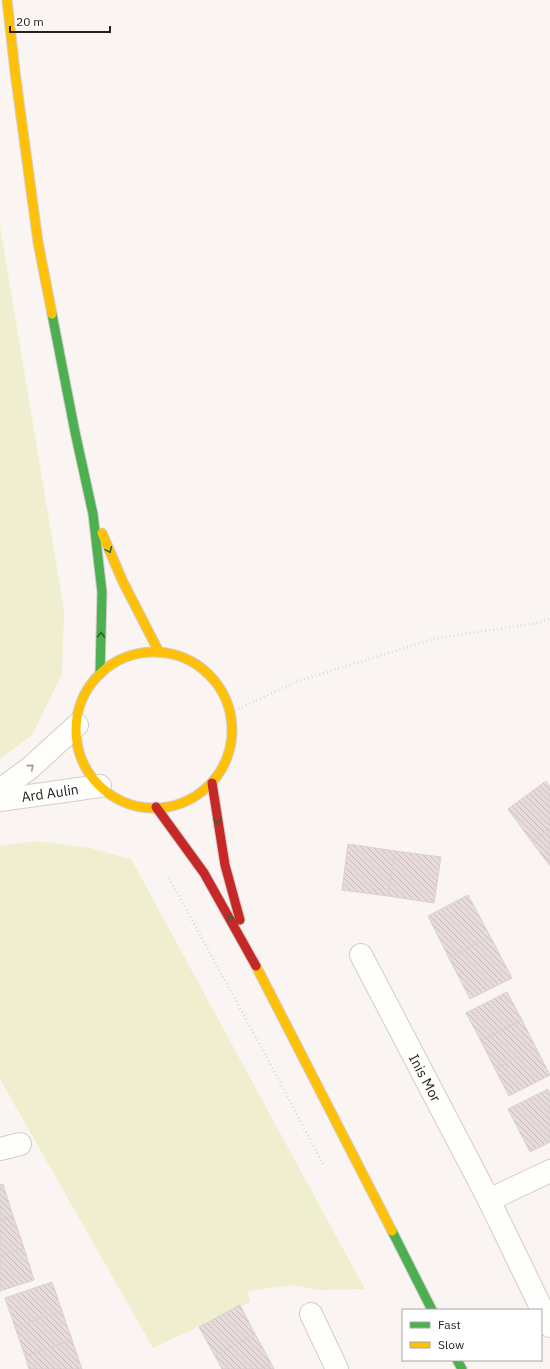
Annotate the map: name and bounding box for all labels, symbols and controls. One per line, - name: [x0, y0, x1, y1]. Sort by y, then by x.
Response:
- scale bar: [10, 8, 110, 34]
- text: 20 m: [16, 14, 44, 29]
- one-way arrow: [104, 545, 112, 553]
- one-way arrow: [97, 632, 105, 638]
- one-way arrow: [26, 764, 34, 771]
- street label: Ard Aulin: [20, 780, 80, 806]
- one-way arrow: [213, 818, 222, 824]
- one-way arrow: [227, 915, 234, 922]
- street label: Inis Mor: [405, 1051, 445, 1105]
- legend: [402, 1309, 542, 1361]
- text: Fast: [438, 1317, 461, 1332]
- text: Slow: [438, 1337, 464, 1352]

